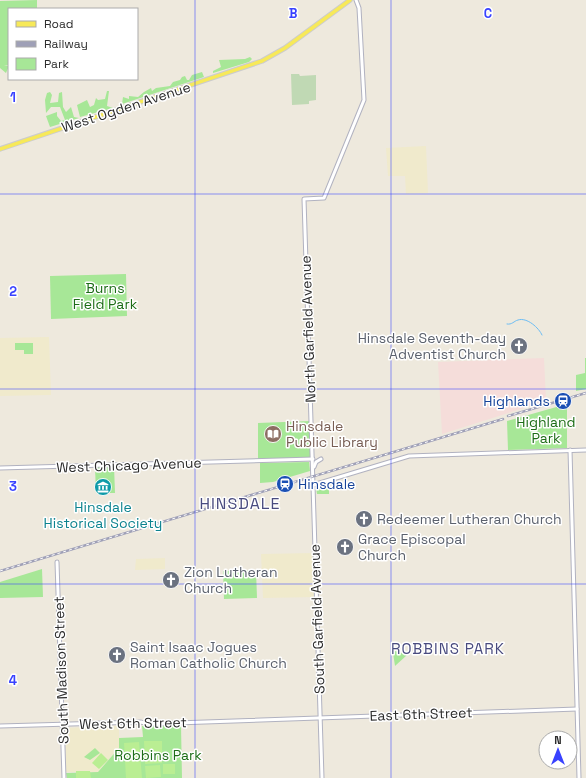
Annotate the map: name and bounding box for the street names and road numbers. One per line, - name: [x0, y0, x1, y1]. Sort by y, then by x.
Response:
- street label: West Ogden Avenue: [59, 78, 193, 136]
- street label: North Garfield Avenue: [296, 255, 320, 403]
- street label: West Chicago Avenue: [56, 453, 202, 477]
- street label: South Garfield Avenue: [305, 544, 329, 694]
- street label: South Madison Street: [49, 596, 73, 744]
- street label: East 6th Street: [369, 703, 473, 725]
- street label: West 6th Street: [79, 713, 187, 733]

